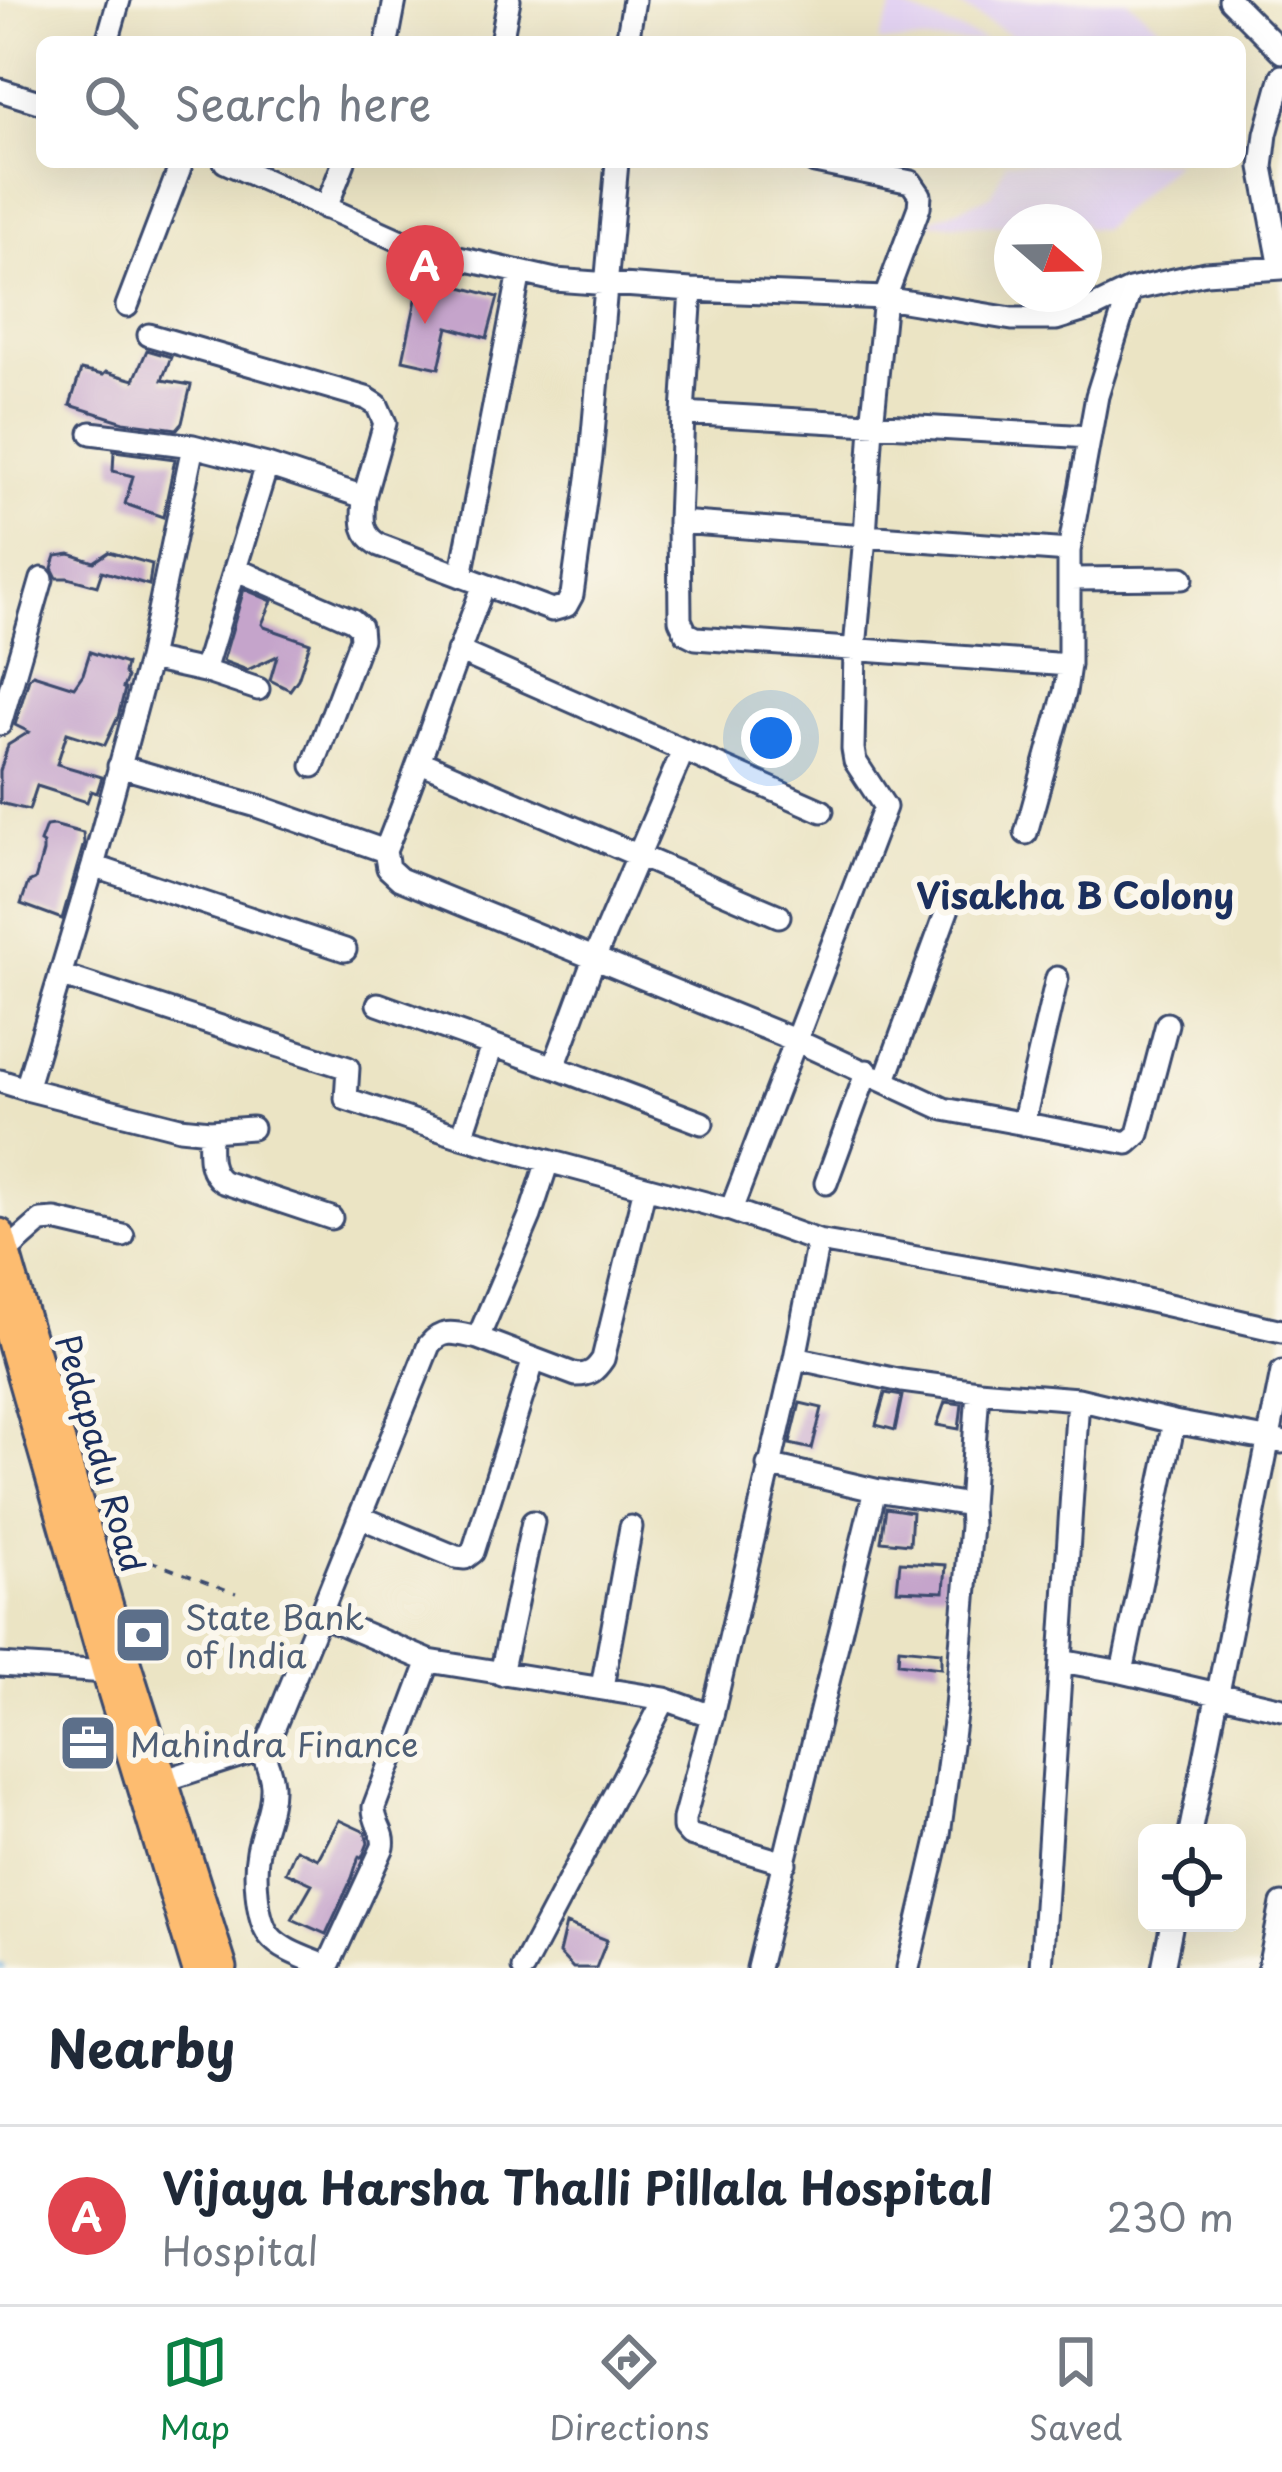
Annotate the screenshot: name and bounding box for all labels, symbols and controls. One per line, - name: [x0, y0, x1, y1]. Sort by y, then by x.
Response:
- search box: [36, 36, 1246, 168]
- text: Search here: [174, 68, 431, 136]
- icon: search: [78, 69, 144, 135]
- north arrow: [994, 204, 1102, 312]
- pin: A: [386, 225, 464, 324]
- your location: [741, 708, 801, 768]
- district label: Visakha B Colony: [916, 867, 1234, 921]
- street label: Pedapadu Road: [44, 1328, 160, 1578]
- place label: State Bank of India: [185, 1591, 364, 1679]
- bank icon: State Bank of India: [112, 1604, 174, 1666]
- office icon: Mahindra Finance: [57, 1712, 119, 1774]
- place label: Mahindra Finance: [130, 1718, 419, 1768]
- map controls: [1138, 1824, 1246, 1932]
- button: locate: [1138, 1824, 1246, 1932]
- text: Nearby: [48, 2008, 235, 2085]
- text: Vijaya Harsha Thalli Pillala Hospital: [162, 2152, 993, 2220]
- text: A: [72, 2186, 102, 2245]
- text: 230 m: [1107, 2186, 1234, 2245]
- text: Hospital: [162, 2220, 319, 2279]
- tab: Map: [160, 2329, 230, 2451]
- tab: Directions: [549, 2329, 710, 2451]
- tab: Saved: [1029, 2329, 1122, 2451]

